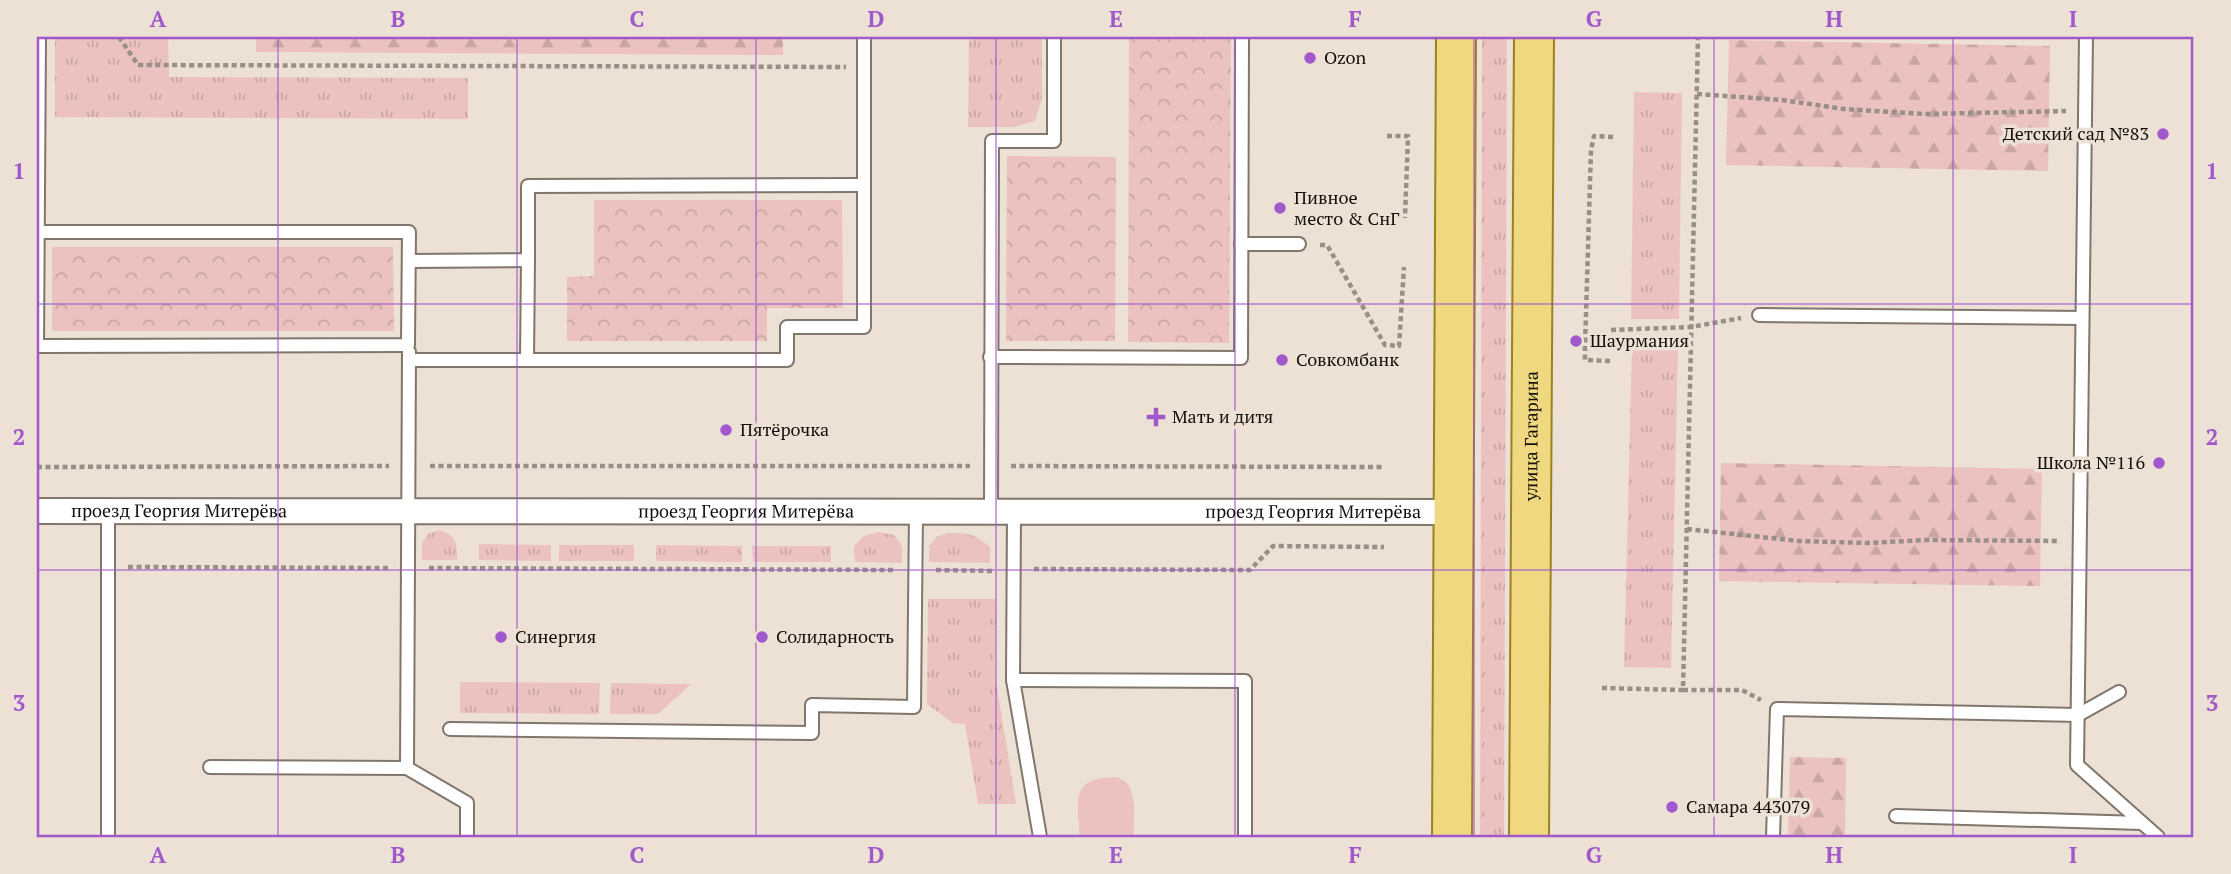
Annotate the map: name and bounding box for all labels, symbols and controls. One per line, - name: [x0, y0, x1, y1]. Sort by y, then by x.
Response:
- text: A: [150, 3, 167, 34]
- text: B: [391, 3, 406, 34]
- text: C: [630, 3, 645, 34]
- text: D: [868, 3, 885, 34]
- text: E: [1109, 3, 1123, 34]
- text: F: [1348, 3, 1362, 34]
- text: G: [1586, 3, 1603, 34]
- text: H: [1825, 3, 1843, 34]
- text: I: [2069, 3, 2077, 34]
- place label: Ozon: [1324, 45, 1367, 69]
- marker: Ozon: [1302, 50, 1318, 66]
- place label: Детский сад №83: [2003, 121, 2149, 145]
- marker: Детский сад №83: [2155, 126, 2171, 142]
- text: 1: [13, 155, 26, 186]
- text: 1: [2206, 155, 2219, 186]
- place label: Пивное место & СнГ: [1294, 185, 1399, 230]
- marker: Пивное место & СнГ: [1272, 200, 1288, 216]
- place label: Шаурмания: [1590, 328, 1689, 352]
- marker: Шаурмания: [1568, 333, 1584, 349]
- place label: Совкомбанк: [1296, 347, 1399, 371]
- marker: Совкомбанк: [1274, 352, 1290, 368]
- street label: улица Гагарина: [1518, 371, 1543, 502]
- place label: Мать и дитя: [1172, 404, 1273, 428]
- marker: Мать и дитя: [1146, 407, 1166, 427]
- place label: Пятёрочка: [740, 417, 829, 441]
- text: 2: [13, 421, 26, 452]
- text: 2: [2206, 421, 2219, 452]
- marker: Пятёрочка: [718, 422, 734, 438]
- place label: Школа №116: [2037, 450, 2145, 474]
- marker: Школа №116: [2151, 455, 2167, 471]
- street label: проезд Георгия Митерёва: [71, 498, 287, 522]
- street label: проезд Георгия Митерёва: [638, 498, 854, 523]
- street label: проезд Георгия Митерёва: [1205, 499, 1421, 523]
- place label: Синергия: [515, 624, 596, 648]
- place label: Солидарность: [776, 624, 894, 648]
- marker: Синергия: [493, 629, 509, 645]
- marker: Солидарность: [754, 629, 770, 645]
- text: 3: [13, 687, 26, 718]
- text: 3: [2206, 687, 2219, 718]
- place label: Самара 443079: [1686, 794, 1810, 818]
- marker: Самара 443079: [1664, 799, 1680, 815]
- text: A: [150, 839, 167, 870]
- text: B: [391, 839, 406, 870]
- text: C: [630, 839, 645, 870]
- text: D: [868, 839, 885, 870]
- text: E: [1109, 839, 1123, 870]
- text: F: [1348, 839, 1362, 870]
- text: G: [1586, 839, 1603, 870]
- text: H: [1825, 839, 1843, 870]
- text: I: [2069, 839, 2077, 870]

